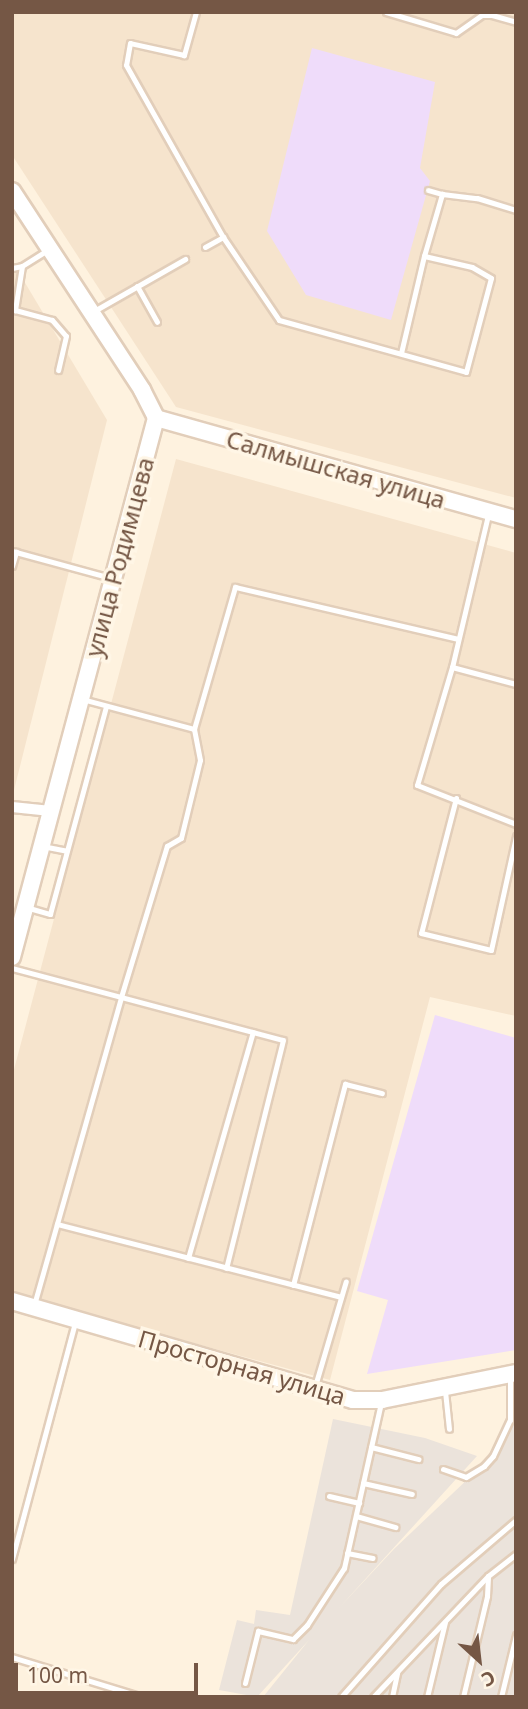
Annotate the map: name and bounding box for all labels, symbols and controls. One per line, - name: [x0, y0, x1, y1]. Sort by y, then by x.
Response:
- street label: Салмышская улица: [223, 424, 449, 514]
- street label: улица Родимцева: [79, 454, 159, 660]
- street label: Просторная улица: [135, 1324, 349, 1410]
- north arrow: [444, 1625, 514, 1695]
- scale bar: [18, 1650, 201, 1694]
- text: 100 m: [27, 1661, 88, 1689]
- text: С: [477, 1664, 500, 1693]

